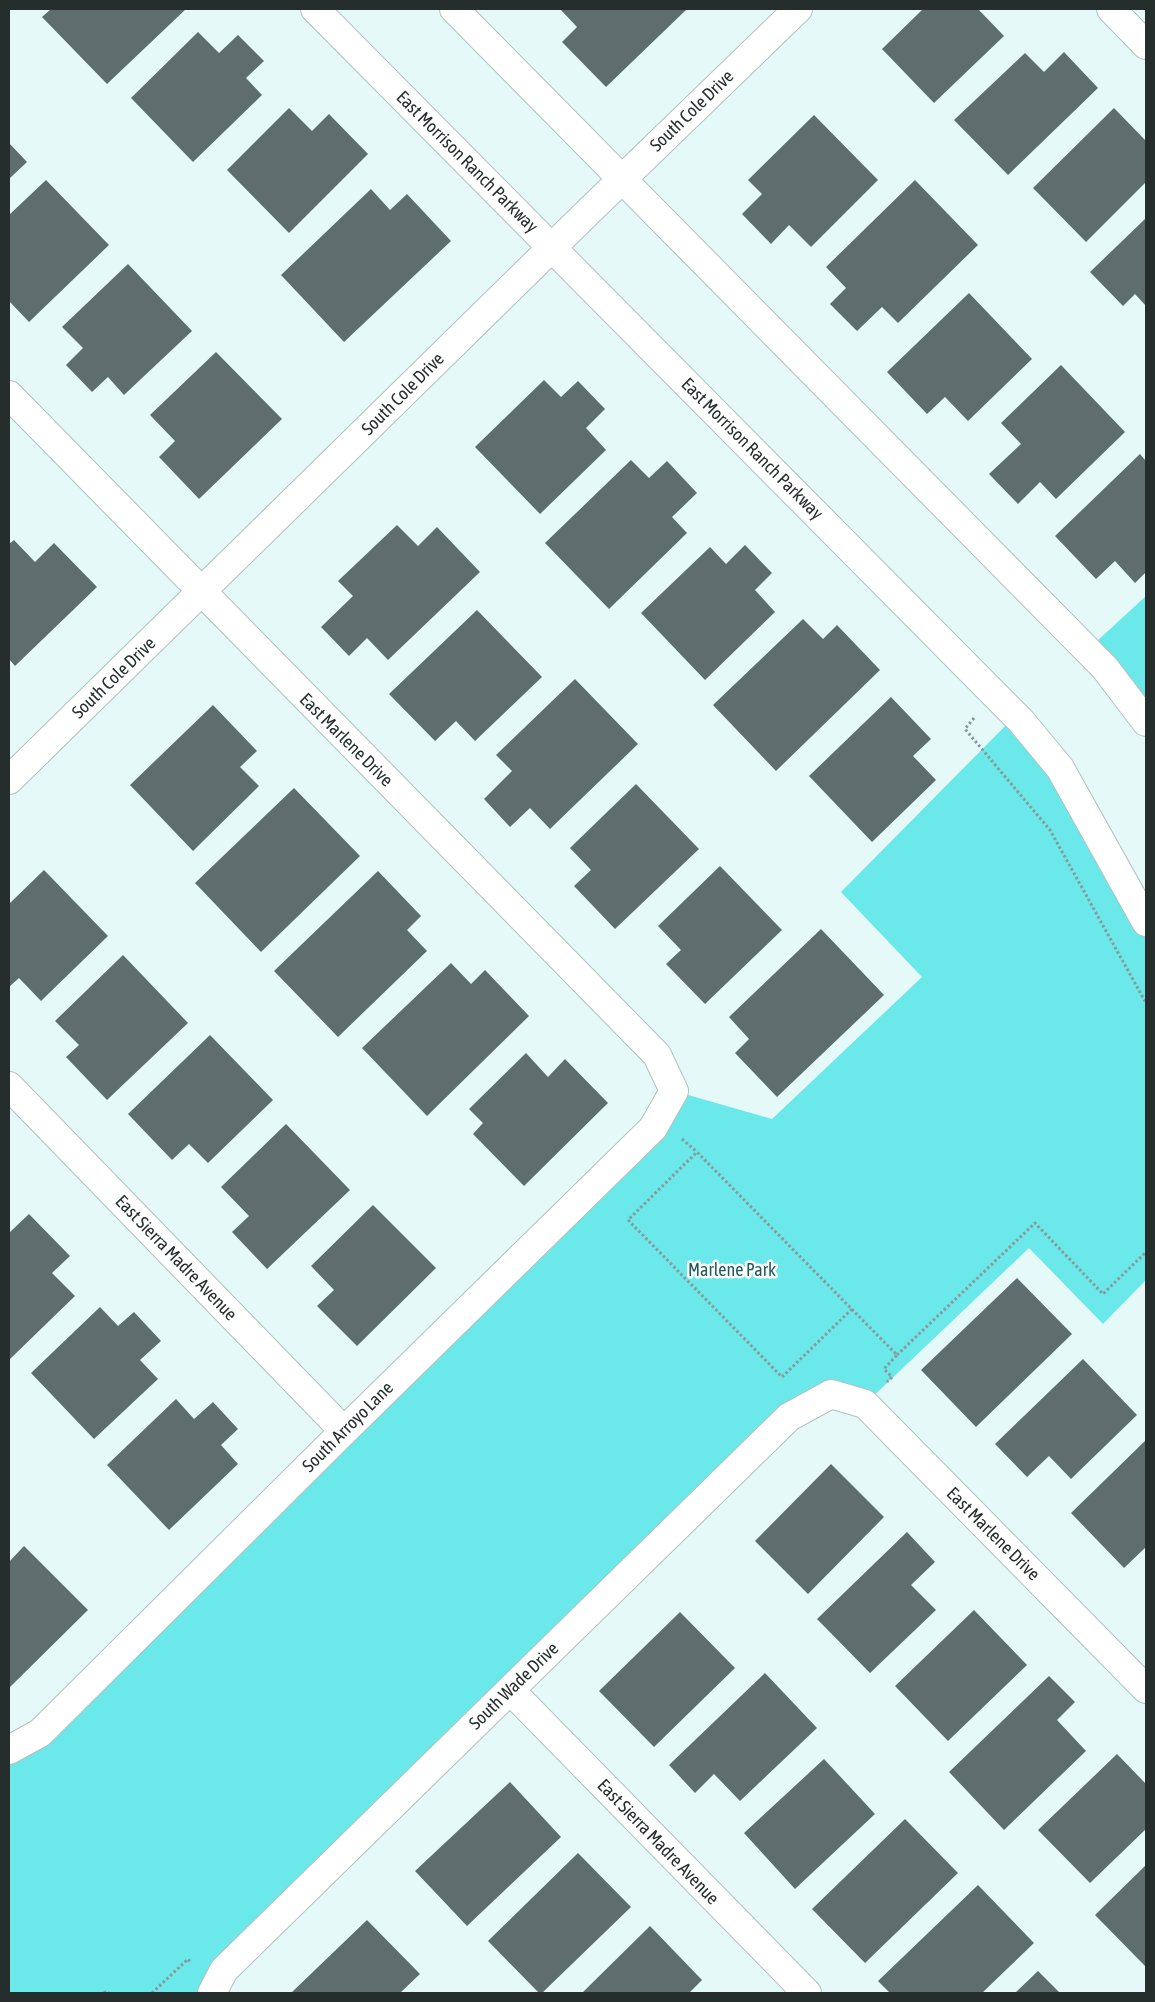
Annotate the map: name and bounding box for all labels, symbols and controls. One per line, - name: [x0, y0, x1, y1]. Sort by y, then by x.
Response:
- street label: South Cole Drive: [646, 66, 738, 156]
- street label: East Morrison Ranch Parkway: [392, 87, 542, 237]
- street label: South Cole Drive: [357, 348, 449, 440]
- street label: East Morrison Ranch Parkway: [677, 374, 827, 524]
- street label: South Cole Drive: [68, 633, 160, 723]
- street label: East Marlene Drive: [295, 689, 397, 791]
- street label: East Sierra Madre Avenue: [111, 1191, 241, 1325]
- park label: Marlene Park: [688, 1259, 776, 1281]
- street label: South Arroyo Lane: [298, 1377, 398, 1477]
- street label: East Marlene Drive: [942, 1483, 1044, 1585]
- street label: South Wade Drive: [465, 1638, 563, 1734]
- street label: East Sierra Madre Avenue: [593, 1775, 723, 1909]

